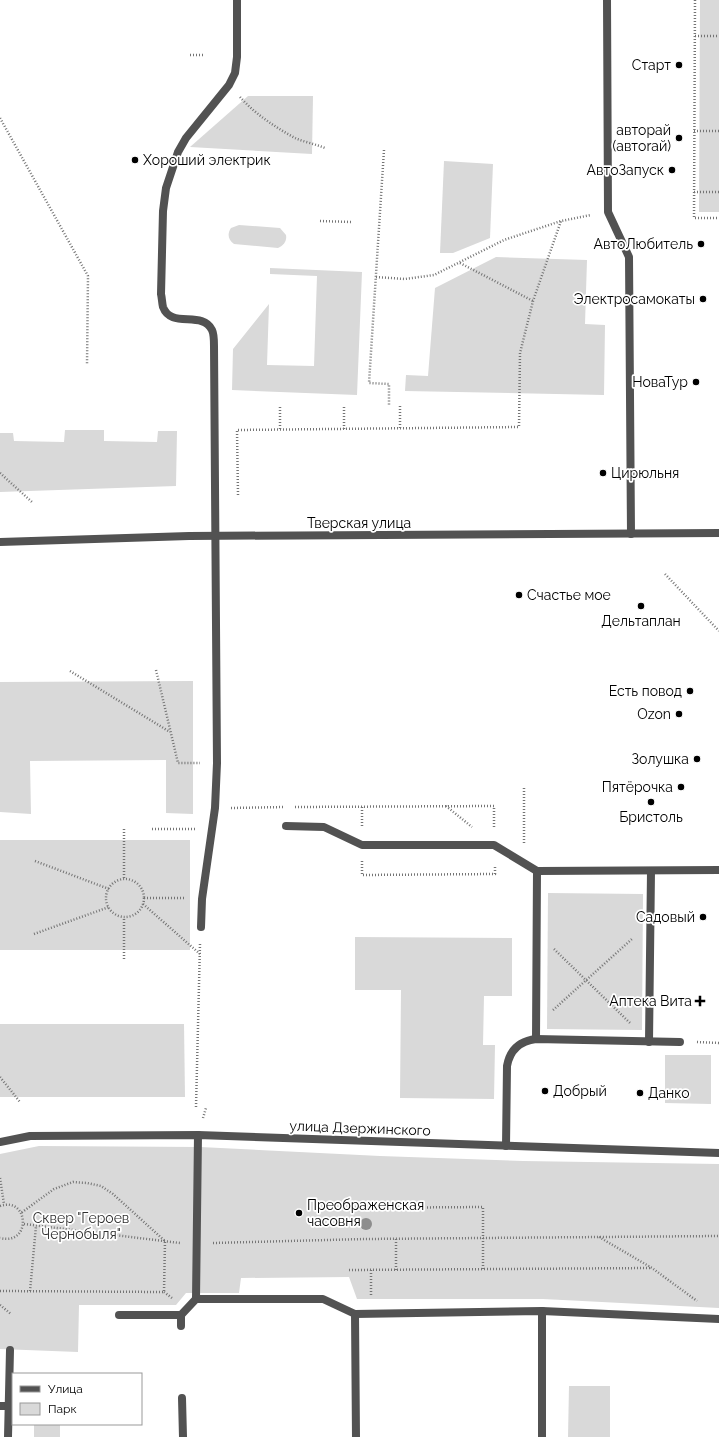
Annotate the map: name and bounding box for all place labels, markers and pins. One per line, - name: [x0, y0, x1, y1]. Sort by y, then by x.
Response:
- place label: Старт: [632, 57, 671, 73]
- marker: Старт: [674, 60, 684, 70]
- place label: авторай (автоrай): [613, 122, 671, 154]
- marker: авторай (автоrай): [674, 133, 684, 143]
- place label: Хороший электрик: [143, 152, 271, 168]
- marker: Хороший электрик: [130, 155, 140, 165]
- place label: АвтоЗапуск: [587, 162, 664, 178]
- marker: АвтоЗапуск: [667, 165, 677, 175]
- place label: АвтоЛюбитель: [593, 236, 693, 252]
- marker: АвтоЛюбитель: [696, 239, 706, 249]
- place label: Электросамокаты: [573, 291, 695, 307]
- marker: Электросамокаты: [698, 294, 708, 304]
- place label: НоваТур: [632, 374, 688, 390]
- marker: НоваТур: [691, 377, 701, 387]
- place label: Цирюльня: [611, 465, 679, 481]
- marker: Цирюльня: [598, 468, 608, 478]
- place label: Счастье мое: [527, 587, 611, 603]
- marker: Счастье мое: [514, 590, 524, 600]
- marker: Дельтаплан: [636, 601, 646, 611]
- place label: Дельтаплан: [601, 613, 681, 629]
- place label: Есть повод: [609, 683, 682, 699]
- marker: Есть повод: [685, 686, 695, 696]
- place label: Ozon: [637, 706, 671, 722]
- marker: Ozon: [674, 709, 684, 719]
- place label: Золушка: [631, 751, 689, 767]
- marker: Золушка: [692, 754, 702, 764]
- place label: Пятёрочка: [602, 779, 673, 795]
- marker: Пятёрочка: [676, 782, 686, 792]
- marker: Бристоль: [646, 797, 656, 807]
- place label: Бристоль: [619, 809, 683, 825]
- place label: Садовый: [636, 909, 695, 925]
- marker: Садовый: [698, 912, 708, 922]
- place label: Аптека Вита: [609, 993, 692, 1009]
- marker: Аптека Вита: [695, 996, 705, 1006]
- place label: Добрый: [553, 1083, 607, 1099]
- place label: Данко: [648, 1085, 690, 1101]
- marker: Добрый: [540, 1086, 550, 1096]
- marker: Данко: [635, 1088, 645, 1098]
- place label: Преображенская часовня: [307, 1197, 424, 1229]
- marker: Преображенская часовня: [294, 1208, 304, 1218]

